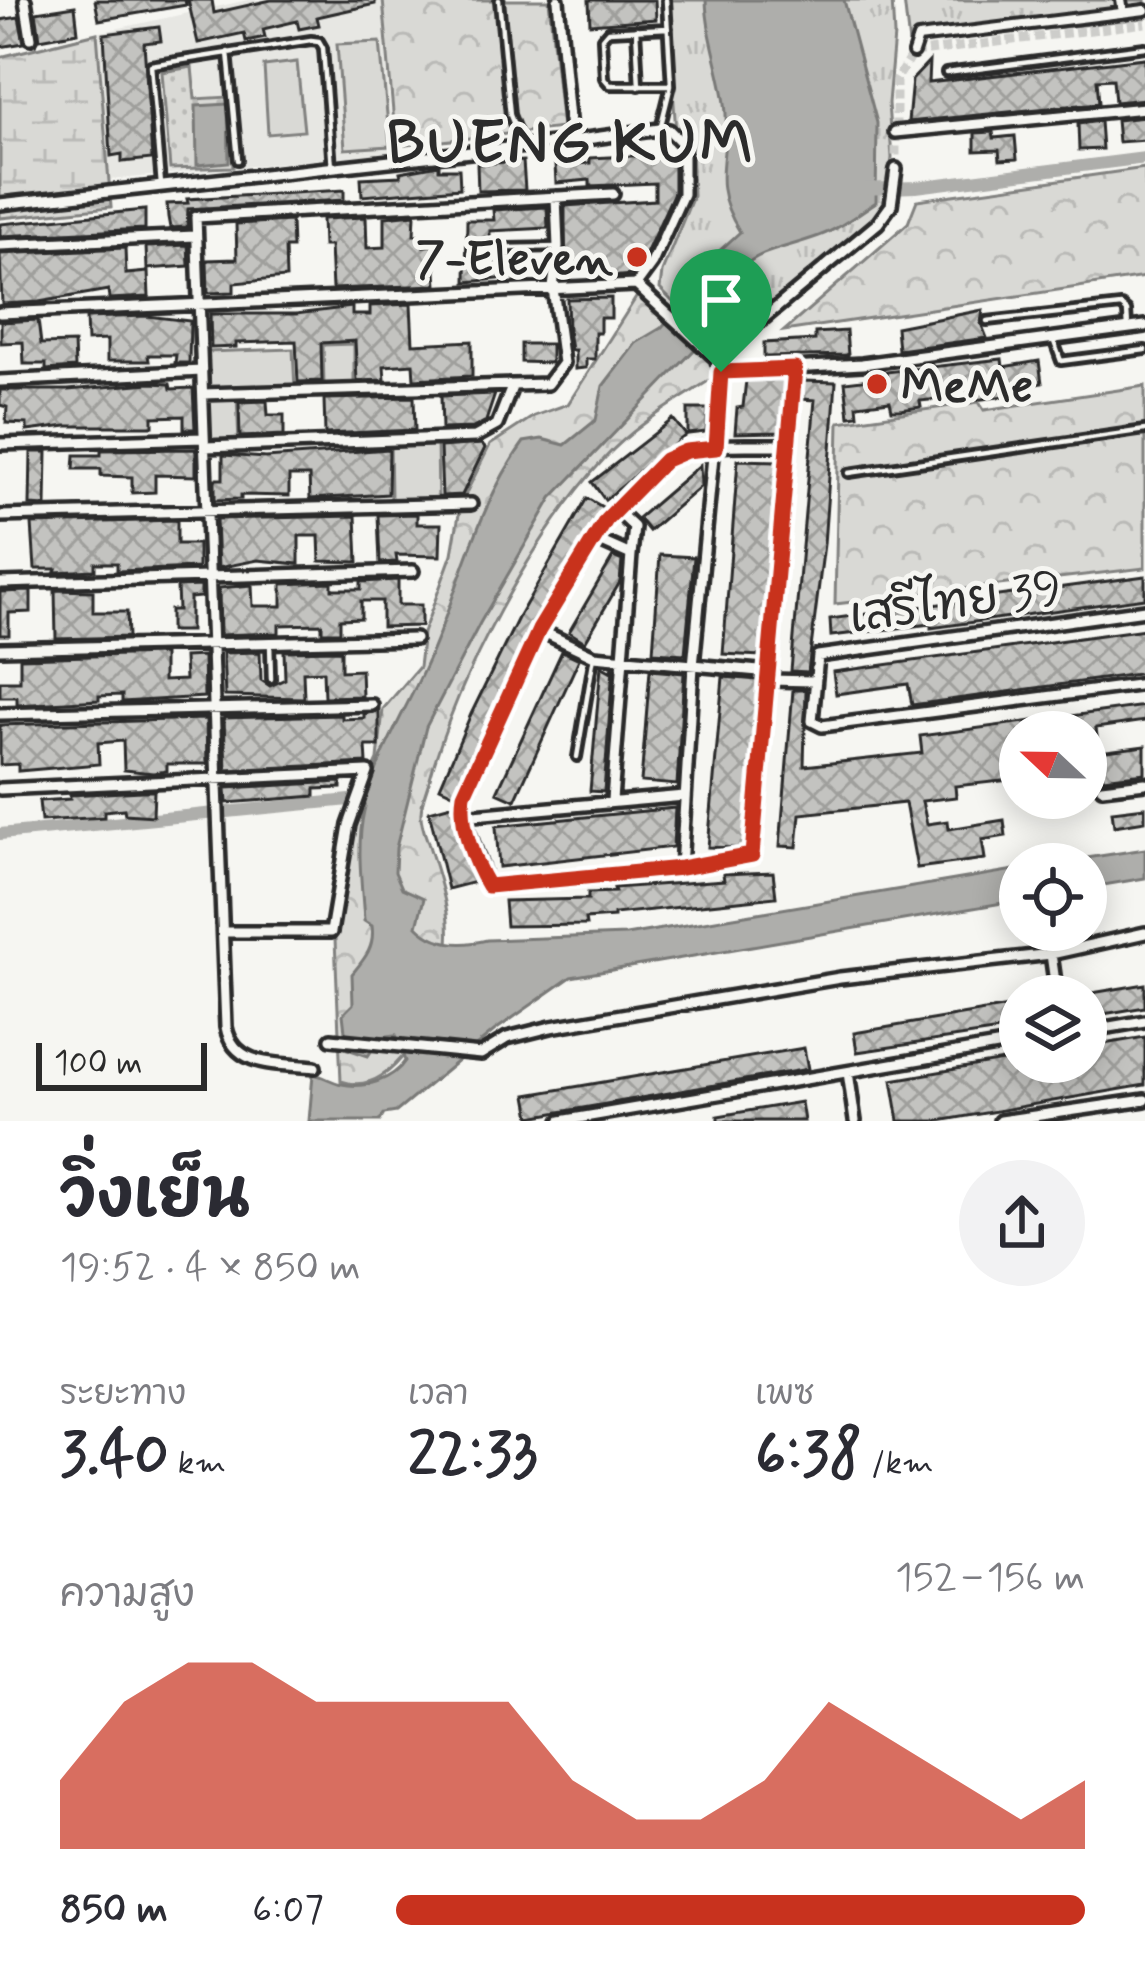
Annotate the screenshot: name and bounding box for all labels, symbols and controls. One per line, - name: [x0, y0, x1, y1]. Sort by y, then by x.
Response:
- district label: BUENG KUM: [387, 106, 755, 185]
- place label: 7-Eleven: [416, 229, 613, 292]
- marker: 7-Eleven: [624, 244, 650, 270]
- pin: [670, 249, 772, 372]
- icon: arrive: [688, 267, 754, 333]
- place label: MeMe: [901, 356, 1033, 419]
- marker: MeMe: [864, 371, 890, 397]
- street label: เสรีไทย 39: [845, 555, 1066, 650]
- north arrow: [999, 711, 1107, 819]
- map controls: [999, 711, 1107, 1083]
- button: locate: [999, 843, 1107, 951]
- button: layers: [999, 975, 1107, 1083]
- scale bar: [36, 1037, 207, 1090]
- text: 100 m: [54, 1042, 143, 1086]
- text: วิ่งเย็น: [60, 1155, 250, 1241]
- button: share: [959, 1160, 1085, 1286]
- text: 19:52 · 4 × 850 m: [60, 1243, 361, 1294]
- text: ระยะทาง: [60, 1373, 186, 1417]
- text: เวลา: [408, 1373, 469, 1417]
- text: เพซ: [755, 1373, 814, 1417]
- text: 3.40: [60, 1417, 169, 1496]
- text: 22:33: [408, 1417, 537, 1496]
- text: 6:38: [755, 1417, 862, 1496]
- text: km: [169, 1442, 226, 1486]
- text: /km: [862, 1442, 934, 1486]
- text: 152–156 m: [895, 1553, 1085, 1604]
- text: ความสูง: [60, 1570, 195, 1621]
- text: 850 m: [60, 1885, 168, 1936]
- text: 6:07: [252, 1885, 324, 1936]

